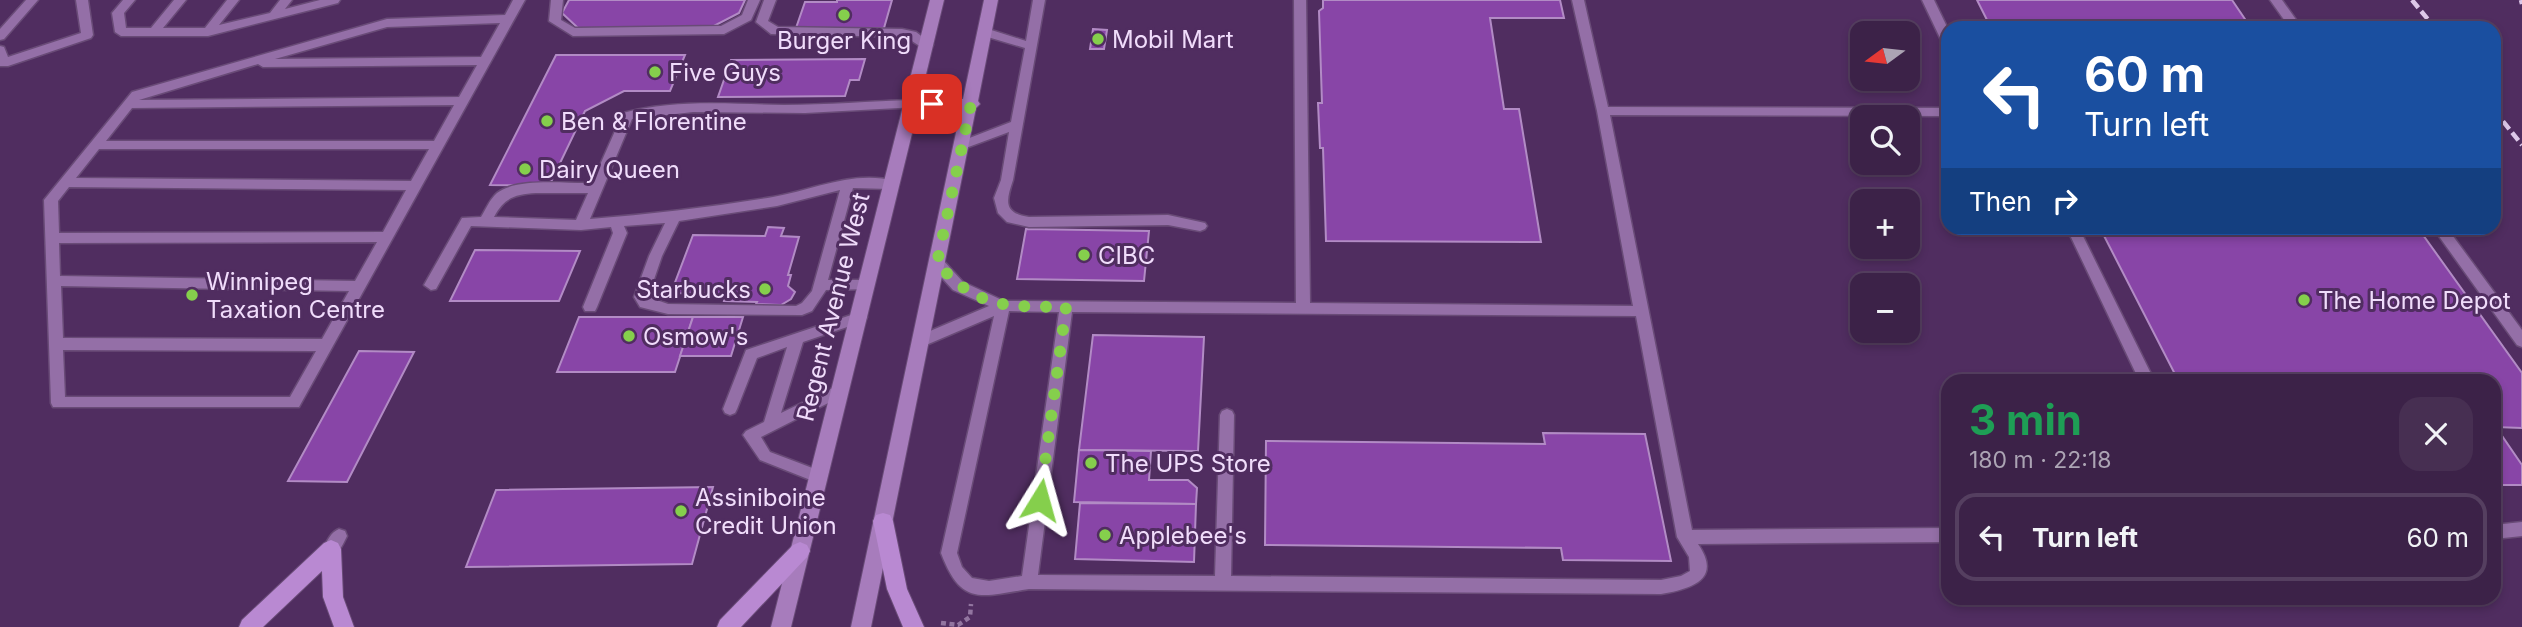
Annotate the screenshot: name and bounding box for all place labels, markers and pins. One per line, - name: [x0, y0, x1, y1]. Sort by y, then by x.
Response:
- marker: Burger King: [836, 7, 852, 23]
- place label: Mobil Mart: [1112, 25, 1234, 54]
- place label: Burger King: [777, 26, 911, 55]
- marker: Mobil Mart: [1090, 31, 1106, 47]
- place label: Five Guys: [669, 58, 781, 87]
- marker: Five Guys: [647, 64, 663, 80]
- pin: [902, 74, 962, 134]
- place label: Ben & Florentine: [561, 107, 747, 136]
- marker: Ben & Florentine: [539, 113, 555, 129]
- place label: Dairy Queen: [539, 155, 680, 184]
- marker: Dairy Queen: [517, 161, 533, 177]
- place label: CIBC: [1098, 241, 1155, 270]
- marker: CIBC: [1076, 247, 1092, 263]
- place label: Winnipeg Taxation Centre: [206, 267, 385, 324]
- place label: Starbucks: [636, 275, 751, 304]
- marker: Starbucks: [757, 281, 773, 297]
- place label: The Home Depot: [2318, 286, 2511, 315]
- marker: Winnipeg Taxation Centre: [184, 287, 200, 303]
- marker: The Home Depot: [2296, 292, 2312, 308]
- place label: Osmow's: [643, 322, 749, 351]
- marker: Osmow's: [621, 328, 637, 344]
- place label: The UPS Store: [1105, 449, 1271, 478]
- marker: The UPS Store: [1083, 455, 1099, 471]
- place label: Assiniboine Credit Union: [695, 483, 837, 540]
- marker: Assiniboine Credit Union: [673, 503, 689, 519]
- place label: Applebee's: [1119, 521, 1247, 550]
- marker: Applebee's: [1097, 527, 1113, 543]

